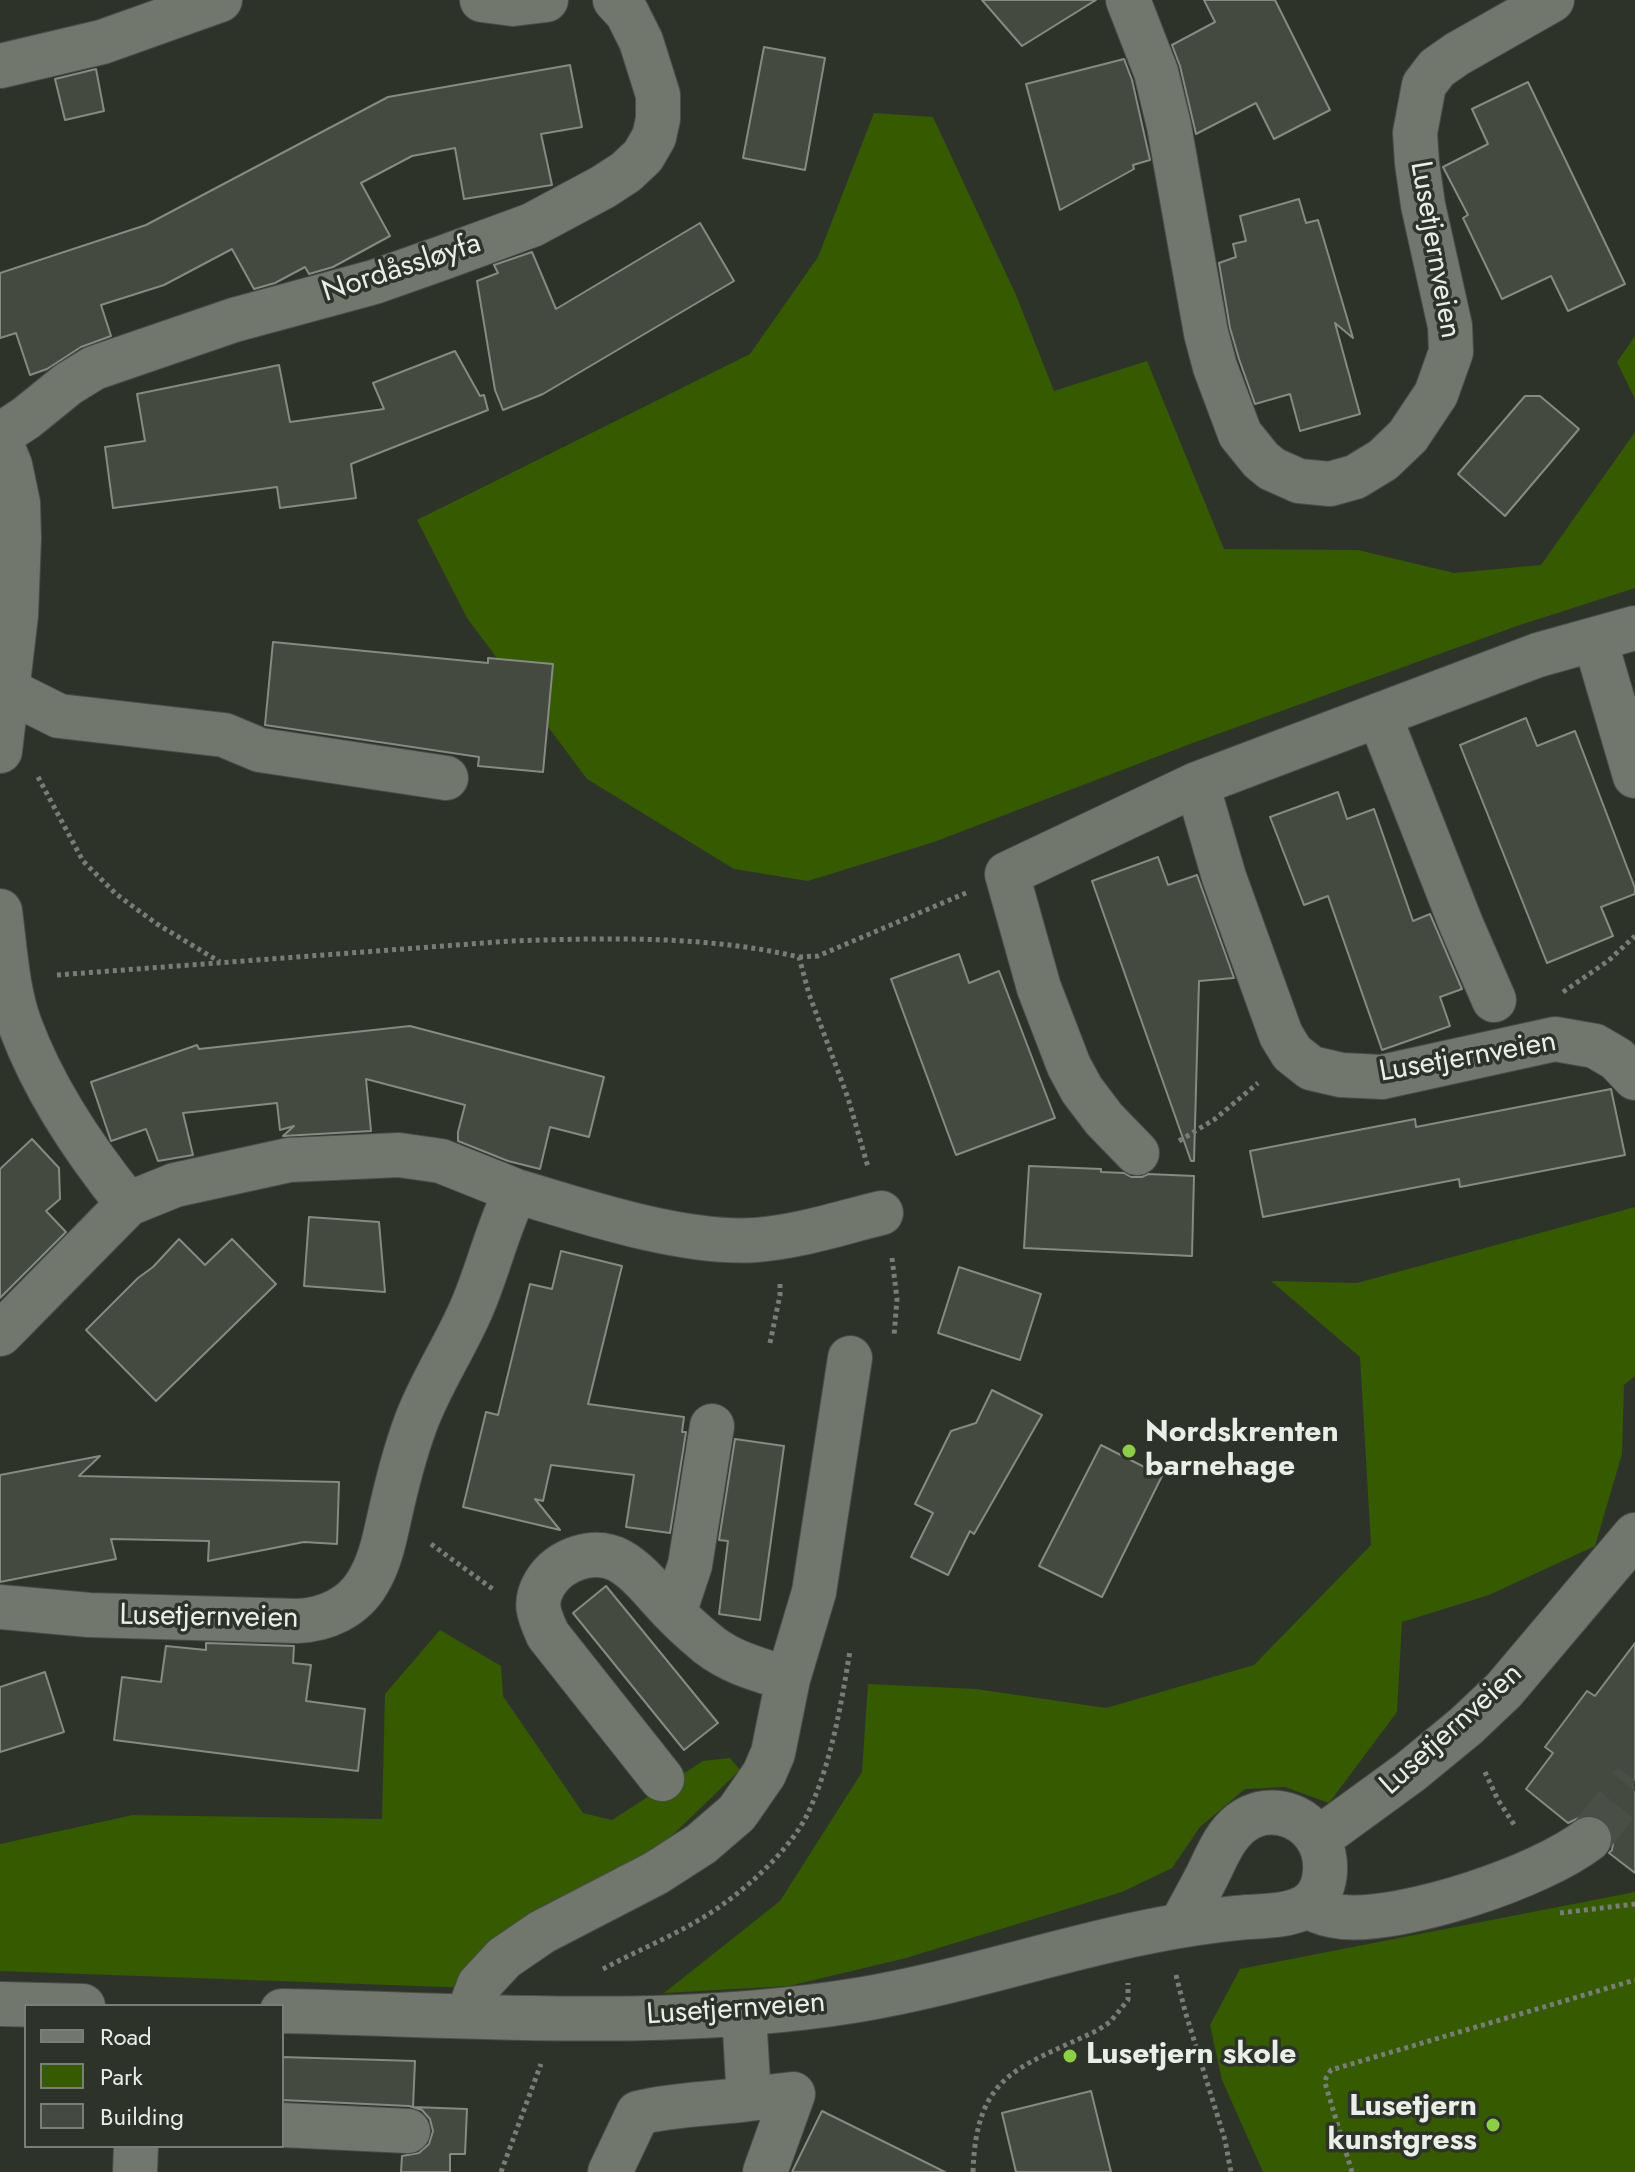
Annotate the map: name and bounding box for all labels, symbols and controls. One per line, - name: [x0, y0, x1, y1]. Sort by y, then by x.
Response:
- street label: Lusetjernveien: [1401, 159, 1467, 341]
- street label: Nordåssløyfa: [318, 226, 486, 312]
- street label: Lusetjernveien: [1377, 1025, 1559, 1091]
- place label: Nordskrenten barnehage: [1145, 1416, 1339, 1486]
- marker: Nordskrenten barnehage: [1120, 1442, 1138, 1460]
- street label: Lusetjernveien: [119, 1598, 299, 1638]
- street label: Lusetjernveien: [1373, 1657, 1531, 1803]
- street label: Lusetjernveien: [645, 1986, 827, 2034]
- legend: [24, 2004, 284, 2148]
- text: Road: [100, 2019, 152, 2054]
- place label: Lusetjern skole: [1086, 2038, 1296, 2074]
- marker: Lusetjern skole: [1061, 2047, 1079, 2065]
- text: Park: [100, 2059, 143, 2094]
- place label: Lusetjern kunstgress: [1328, 2090, 1477, 2160]
- text: Building: [100, 2099, 184, 2134]
- marker: Lusetjern kunstgress: [1484, 2116, 1502, 2134]

